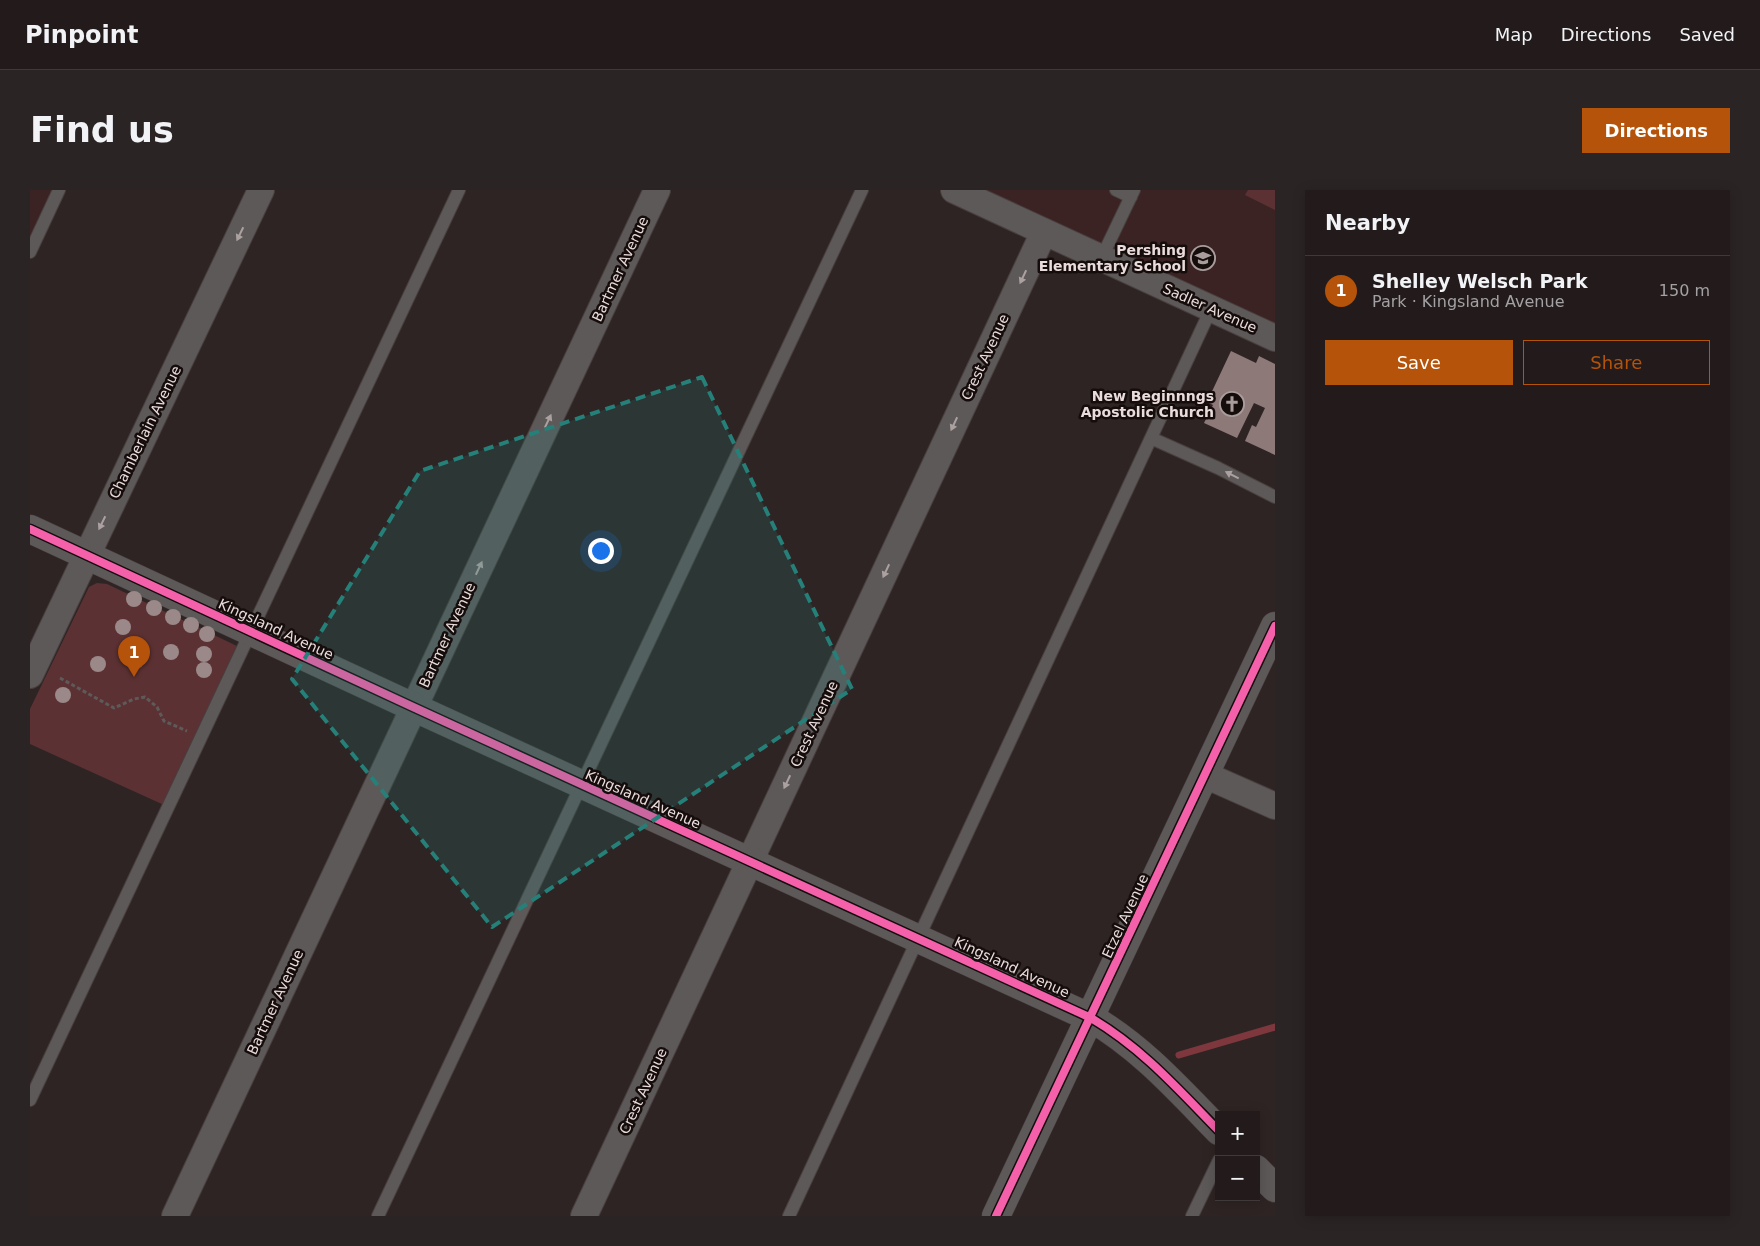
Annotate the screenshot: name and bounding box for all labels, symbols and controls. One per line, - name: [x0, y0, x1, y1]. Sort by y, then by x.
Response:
- text: Pinpoint: [25, 21, 138, 49]
- text: Map: [1495, 24, 1533, 45]
- text: Directions: [1561, 24, 1651, 45]
- text: Saved: [1679, 24, 1735, 45]
- button: Directions: [1582, 108, 1730, 153]
- text: Find us: [30, 110, 174, 150]
- text: Nearby: [1325, 211, 1410, 235]
- street label: Bartmer Avenue: [589, 214, 651, 324]
- one-way arrow: [236, 227, 244, 241]
- place label: Pershing Elementary School: [1039, 242, 1186, 274]
- school or university icon: Pershing Elementary School: [1190, 245, 1216, 271]
- one-way arrow: [1019, 270, 1027, 284]
- text: Shelley Welsch Park: [1372, 270, 1588, 292]
- street label: Sadler Avenue: [1161, 280, 1259, 336]
- text: 1: [1335, 281, 1347, 300]
- text: 150 m: [1659, 281, 1710, 300]
- text: Park · Kingsland Avenue: [1372, 292, 1564, 311]
- street label: Crest Avenue: [958, 311, 1012, 403]
- button: Save: [1325, 340, 1513, 385]
- button: Share: [1523, 340, 1710, 385]
- street label: Chamberlain Avenue: [106, 363, 184, 501]
- place label: New Beginnngs Apostolic Church: [1081, 388, 1214, 420]
- church icon: New Beginnngs Apostolic Church: [1219, 391, 1245, 417]
- one-way arrow: [544, 414, 552, 428]
- one-way arrow: [950, 417, 958, 431]
- one-way arrow: [1224, 471, 1239, 479]
- one-way arrow: [98, 515, 106, 530]
- your location: [588, 538, 614, 564]
- one-way arrow: [475, 561, 483, 575]
- one-way arrow: [881, 564, 889, 578]
- street label: Bartmer Avenue: [416, 580, 478, 690]
- street label: Kingsland Avenue: [216, 595, 336, 663]
- pin: 1: [118, 636, 150, 677]
- street label: Crest Avenue: [787, 678, 841, 770]
- street label: Kingsland Avenue: [583, 766, 703, 832]
- one-way arrow: [783, 775, 791, 789]
- street label: Etzel Avenue: [1099, 872, 1151, 960]
- street label: Kingsland Avenue: [952, 933, 1072, 1001]
- street label: Bartmer Avenue: [244, 947, 306, 1057]
- street label: Crest Avenue: [616, 1045, 670, 1137]
- map controls: [1215, 1111, 1260, 1201]
- button: +: [1215, 1111, 1260, 1156]
- button: −: [1215, 1156, 1260, 1201]

